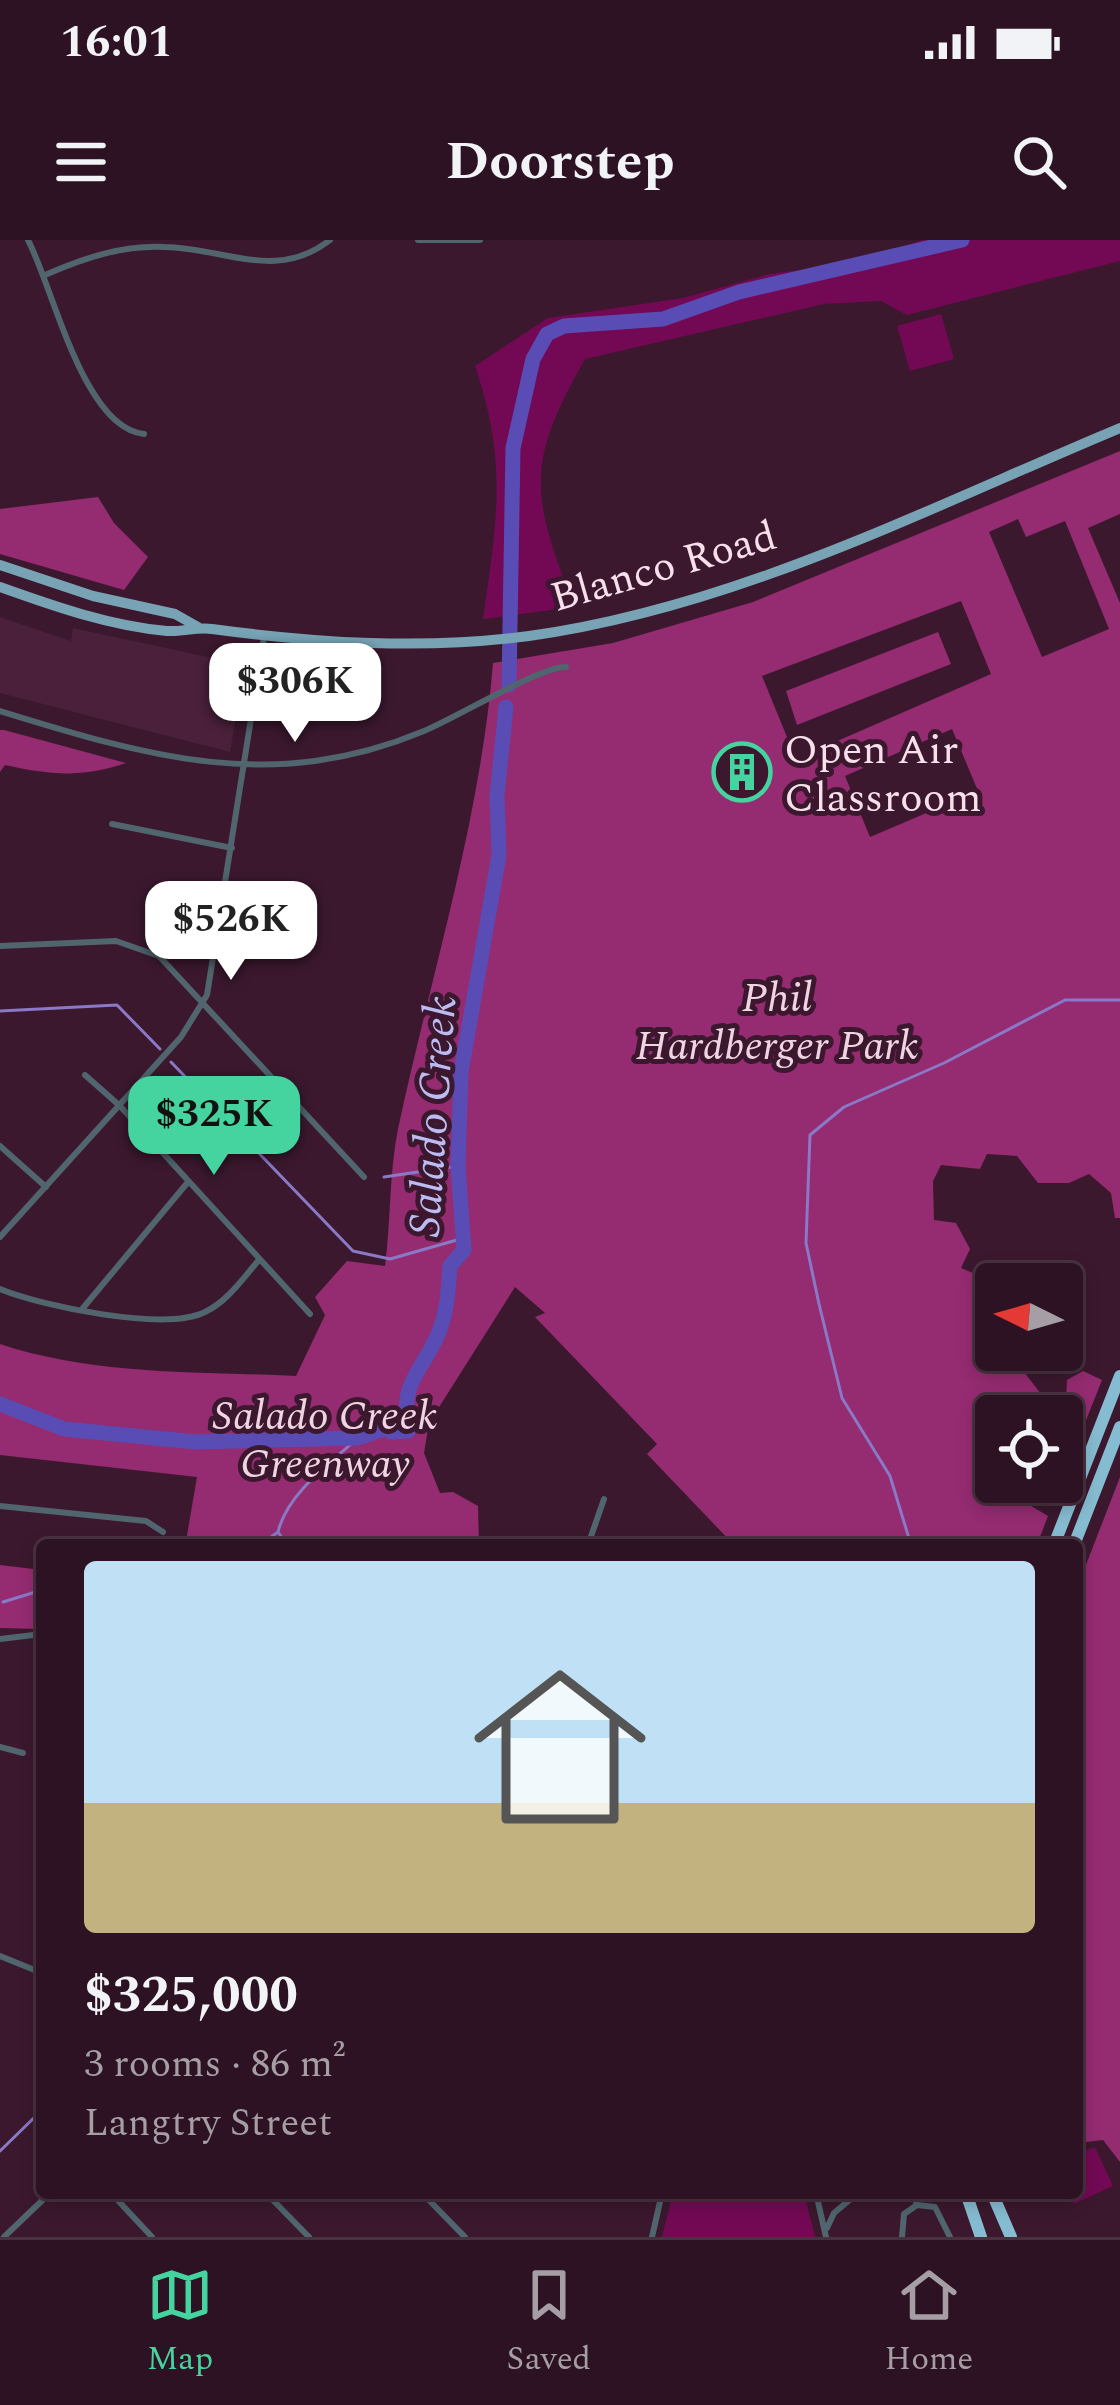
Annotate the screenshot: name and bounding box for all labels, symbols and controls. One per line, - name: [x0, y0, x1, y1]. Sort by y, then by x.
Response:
- text: 16:01: [60, 8, 173, 77]
- text: Doorstep: [446, 121, 674, 203]
- icon: menu: [48, 129, 114, 195]
- icon: search: [1006, 129, 1072, 195]
- street label: Blanco Road: [543, 505, 784, 630]
- pin: $306K: [211, 643, 379, 745]
- text: $306K: [236, 652, 354, 711]
- place label: Open Air Classroom: [784, 719, 982, 830]
- building icon: Open Air Classroom: [711, 741, 773, 803]
- pin: $526K: [147, 881, 315, 983]
- text: $526K: [172, 890, 290, 949]
- park label: Phil Hardberger Park: [636, 967, 918, 1078]
- water label: Salado Creek: [391, 994, 476, 1239]
- pin: $325K: [130, 1076, 298, 1178]
- text: $325K: [155, 1085, 273, 1144]
- north arrow: [975, 1263, 1083, 1371]
- map controls: [975, 1263, 1083, 1503]
- park label: Salado Creek Greenway: [213, 1385, 437, 1496]
- button: locate: [975, 1395, 1083, 1503]
- icon: home: [452, 1639, 668, 1855]
- text: $325,000: [84, 1957, 298, 2035]
- text: 3 rooms · 86 m²: [84, 2035, 345, 2094]
- text: Langtry Street: [84, 2094, 332, 2153]
- tab: Map: [147, 2262, 213, 2384]
- tab: Saved: [506, 2262, 591, 2384]
- tab: Home: [884, 2262, 973, 2384]

